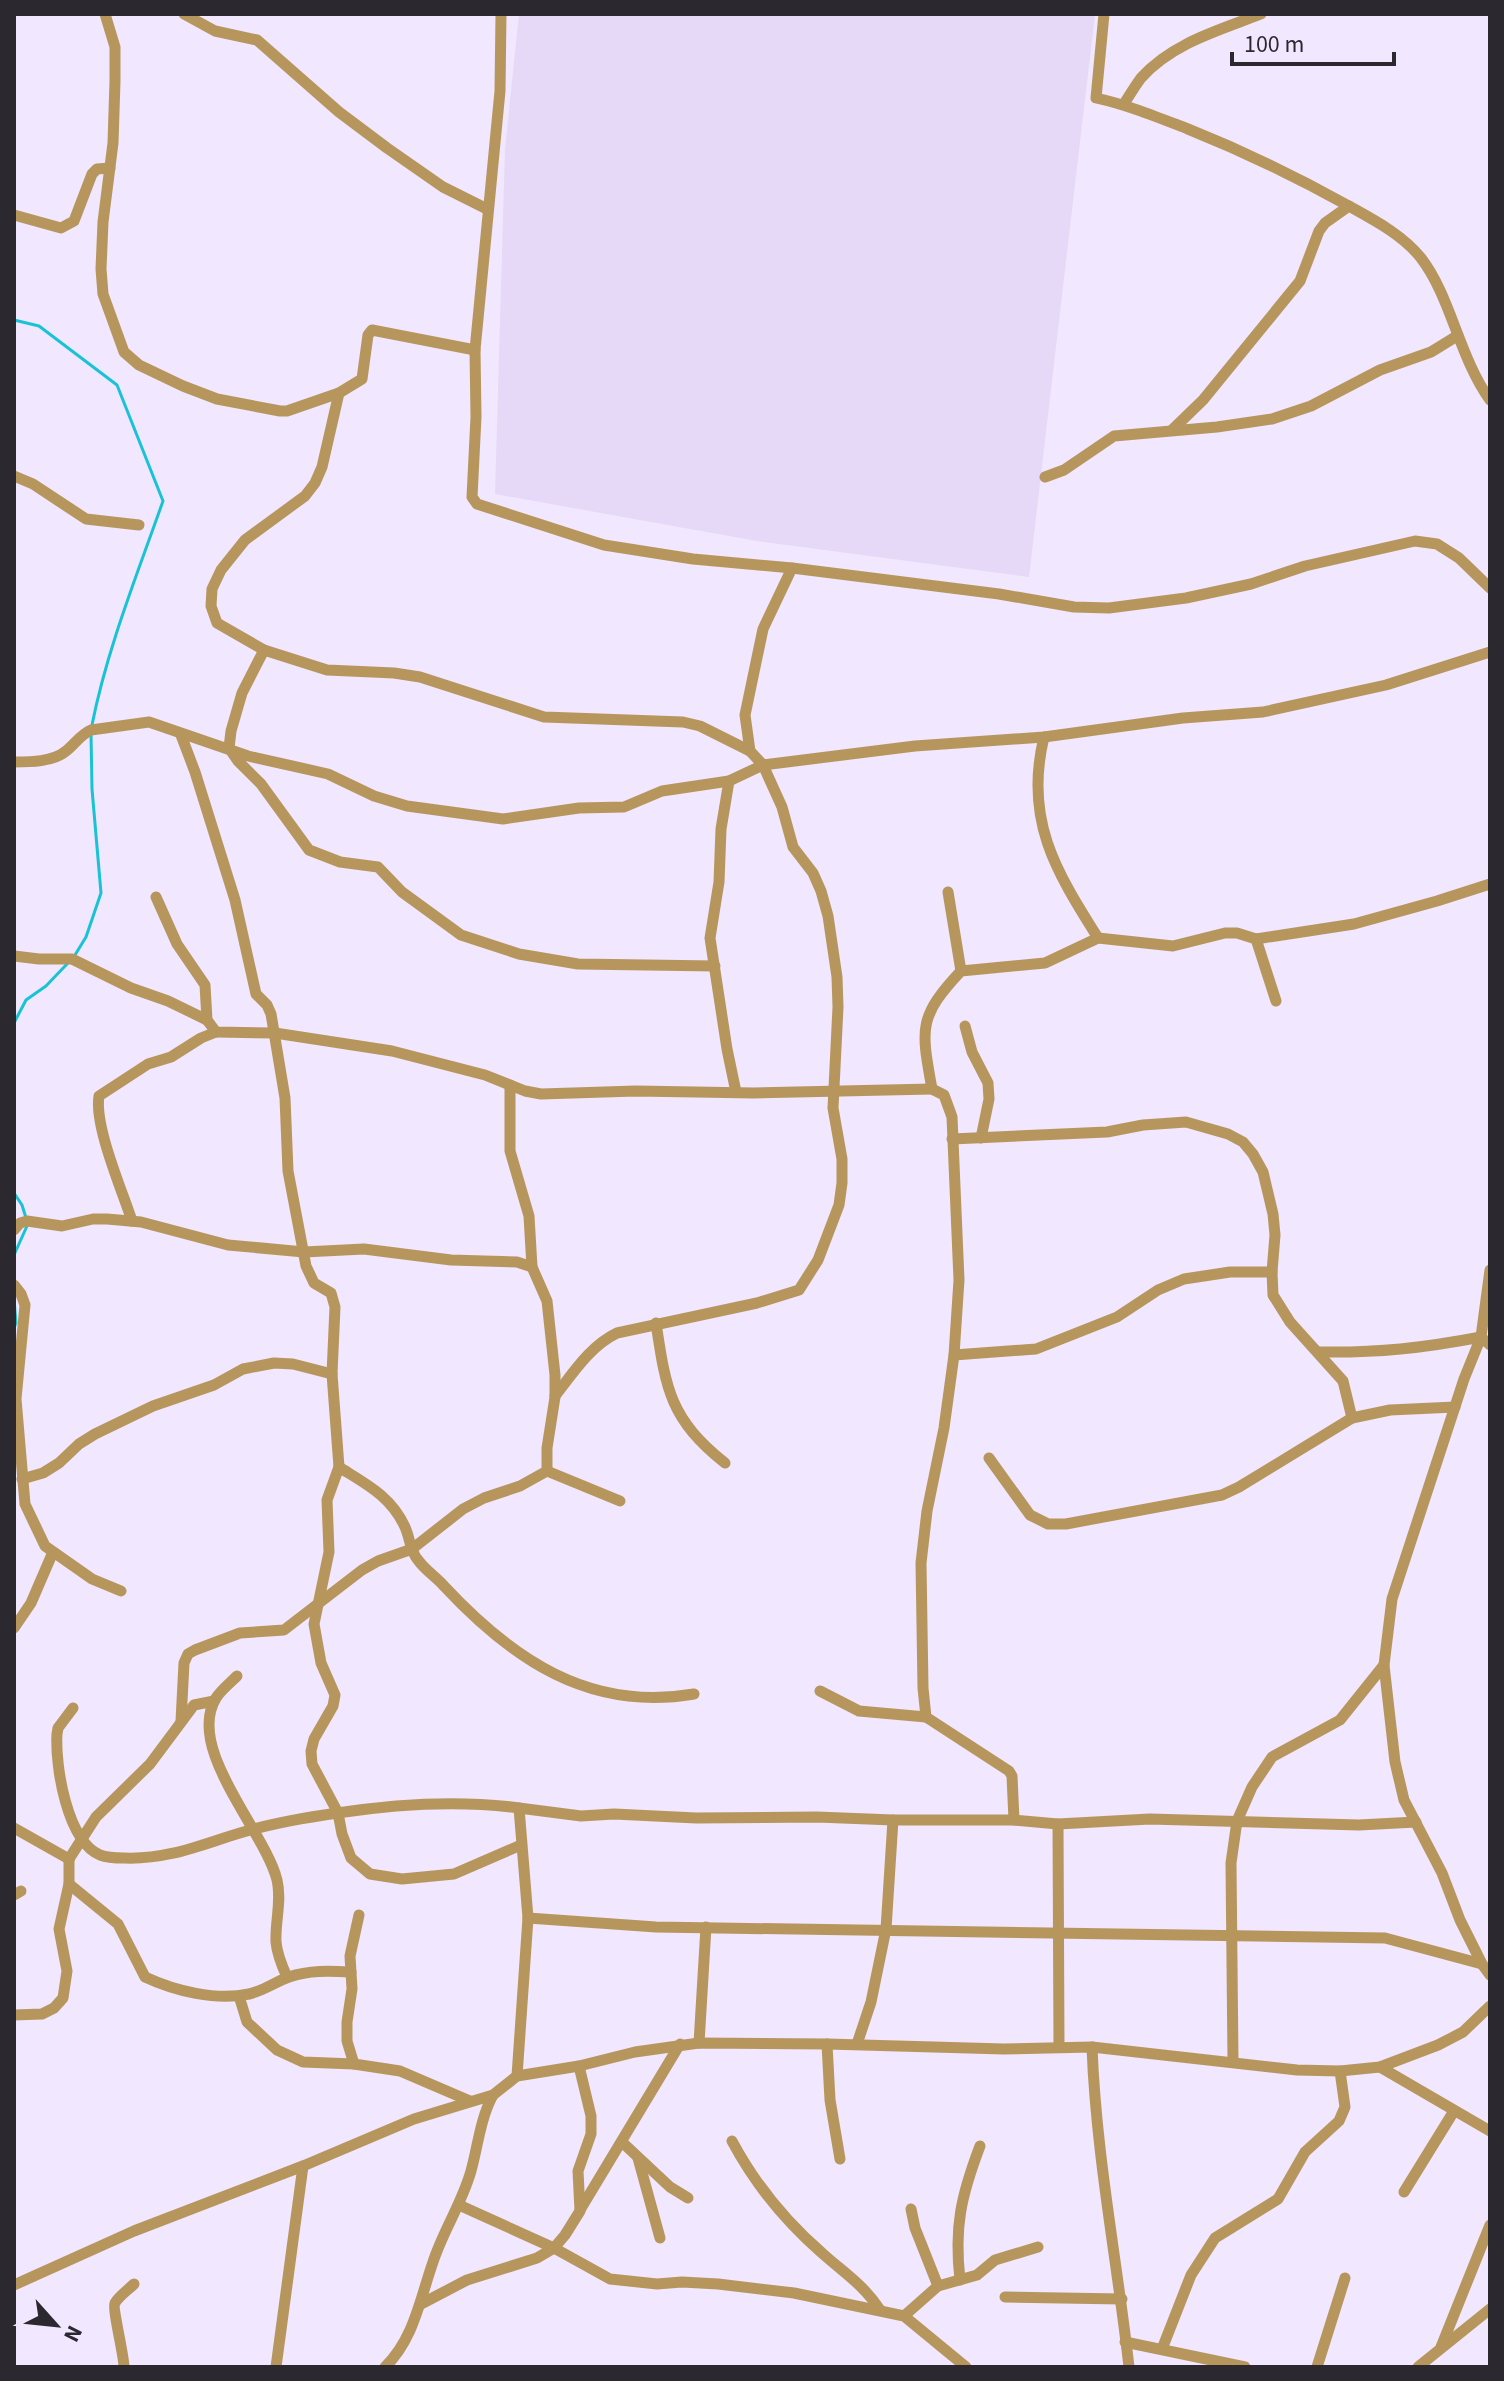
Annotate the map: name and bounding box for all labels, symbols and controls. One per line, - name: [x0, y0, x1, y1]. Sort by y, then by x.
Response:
- scale bar: [1232, 16, 1394, 66]
- text: 100 m: [1244, 27, 1304, 62]
- north arrow: [16, 2285, 96, 2365]
- text: N: [55, 2320, 91, 2347]

